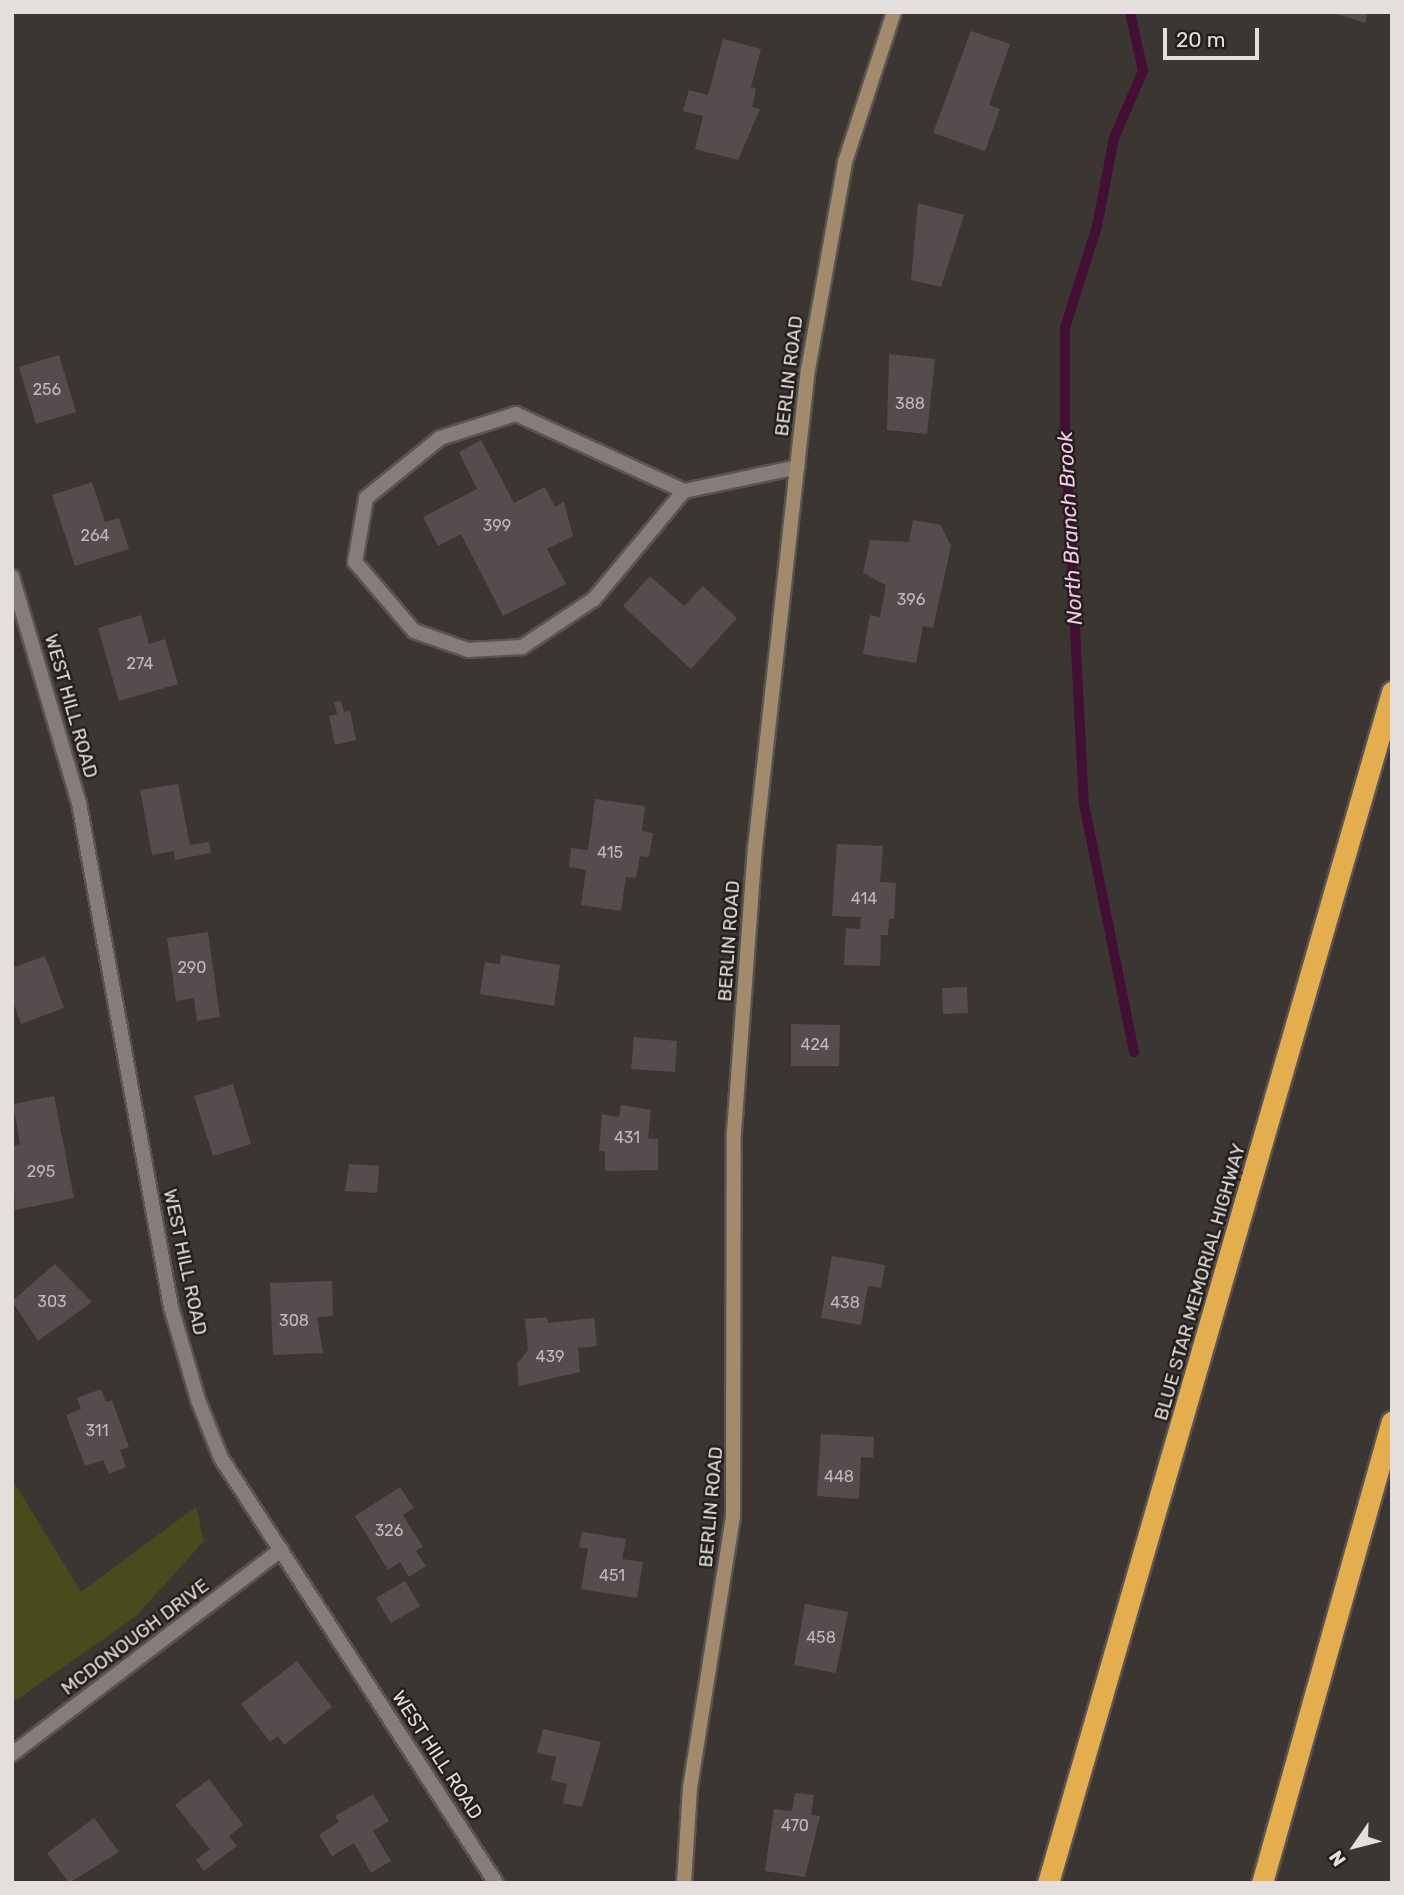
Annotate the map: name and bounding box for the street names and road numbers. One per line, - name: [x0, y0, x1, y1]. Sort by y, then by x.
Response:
- street label: BERLIN ROAD: [770, 314, 808, 438]
- street label: WEST HILL ROAD: [39, 631, 103, 781]
- street label: BERLIN ROAD: [713, 880, 745, 1002]
- street label: BLUE STAR MEMORIAL HIGHWAY: [1149, 1141, 1251, 1423]
- street label: WEST HILL ROAD: [158, 1186, 212, 1338]
- street label: BERLIN ROAD: [694, 1446, 728, 1568]
- street label: MCDONOUGH DRIVE: [57, 1574, 213, 1700]
- street label: WEST HILL ROAD: [387, 1686, 487, 1824]

